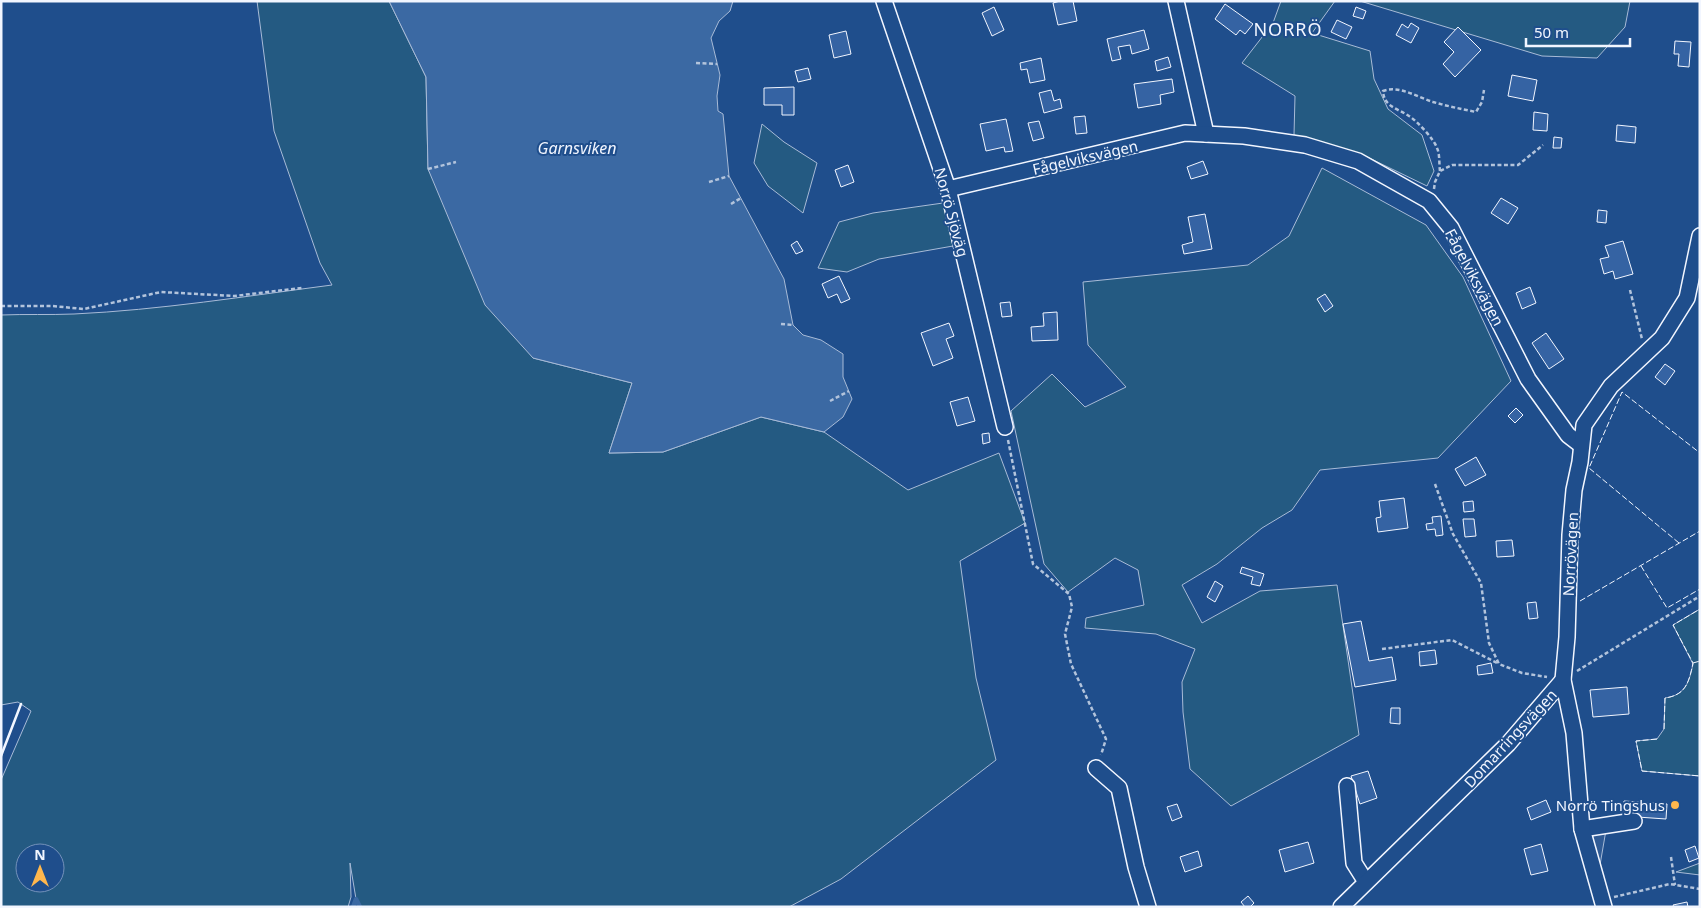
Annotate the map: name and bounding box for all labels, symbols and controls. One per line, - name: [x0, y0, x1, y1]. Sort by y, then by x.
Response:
- scale bar: [1526, 15, 1630, 47]
- district label: NORRÖ: [1253, 17, 1323, 41]
- text: 50 m: [1534, 22, 1569, 42]
- street label: Fågelviksvägen: [1030, 135, 1140, 179]
- water label: Garnsviken: [538, 137, 616, 159]
- street label: Norrö Sjöväg: [930, 165, 974, 259]
- street label: Fågelviksvägen: [1441, 225, 1509, 329]
- street label: Norrövägen: [1558, 511, 1582, 597]
- street label: Domarringsvägen: [1459, 685, 1561, 791]
- place label: Norrö Tingshus: [1556, 795, 1665, 815]
- marker: Norrö Tingshus: [1669, 799, 1681, 811]
- north arrow: [15, 843, 65, 893]
- text: N: [34, 845, 46, 864]

